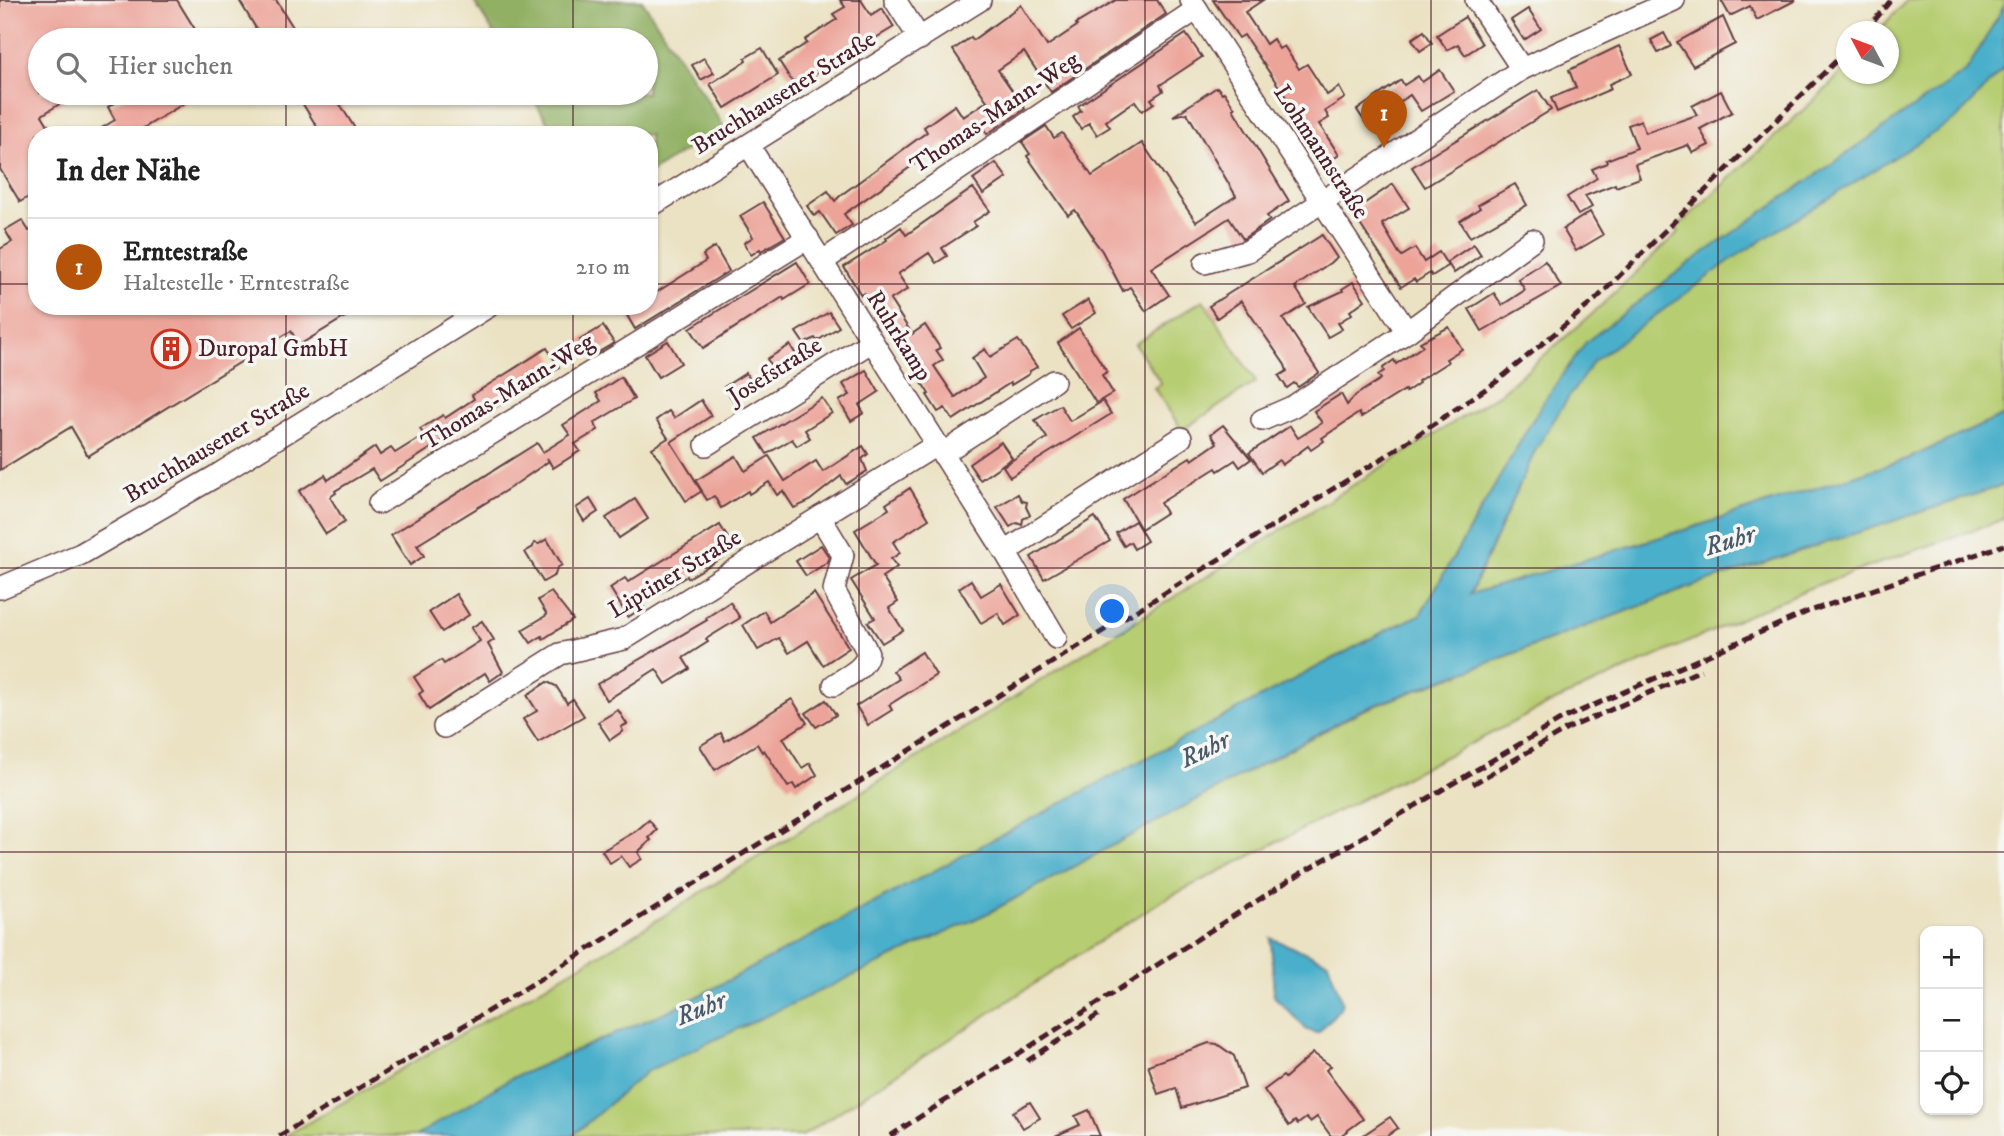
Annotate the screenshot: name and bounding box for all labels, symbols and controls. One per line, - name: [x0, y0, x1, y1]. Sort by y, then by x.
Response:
- north arrow: [1836, 21, 1899, 84]
- street label: Bruchhausener Straße: [687, 24, 882, 162]
- search box: [28, 28, 658, 105]
- street label: Thomas-Mann-Weg: [905, 45, 1086, 181]
- icon: search: [52, 48, 90, 86]
- text: Hier suchen: [108, 50, 233, 83]
- street label: Lohmannstraße: [1266, 79, 1376, 225]
- pin: 1: [1361, 90, 1407, 148]
- text: In der Nähe: [56, 153, 200, 190]
- text: Erntestraße: [123, 236, 248, 269]
- text: 1: [75, 253, 83, 282]
- text: 210 m: [576, 253, 630, 282]
- text: Haltestelle · Erntestraße: [123, 269, 349, 298]
- street label: Ruhrkamp: [859, 285, 939, 387]
- street label: Thomas-Mann-Weg: [416, 327, 600, 457]
- building icon: Duropal GmbH: [150, 328, 192, 370]
- street label: Josefstraße: [721, 330, 828, 413]
- place label: Duropal GmbH: [198, 334, 349, 364]
- street label: Bruchhausener Straße: [119, 376, 315, 510]
- water label: Ruhr: [1700, 517, 1761, 565]
- street label: Liptiner Straße: [603, 523, 747, 625]
- your location: [1095, 594, 1129, 628]
- water label: Ruhr: [1174, 723, 1237, 776]
- map controls: [1920, 926, 1983, 1115]
- button: +: [1920, 926, 1983, 989]
- water label: Ruhr: [670, 983, 732, 1034]
- button: −: [1920, 989, 1983, 1052]
- button: locate: [1920, 1052, 1983, 1115]

